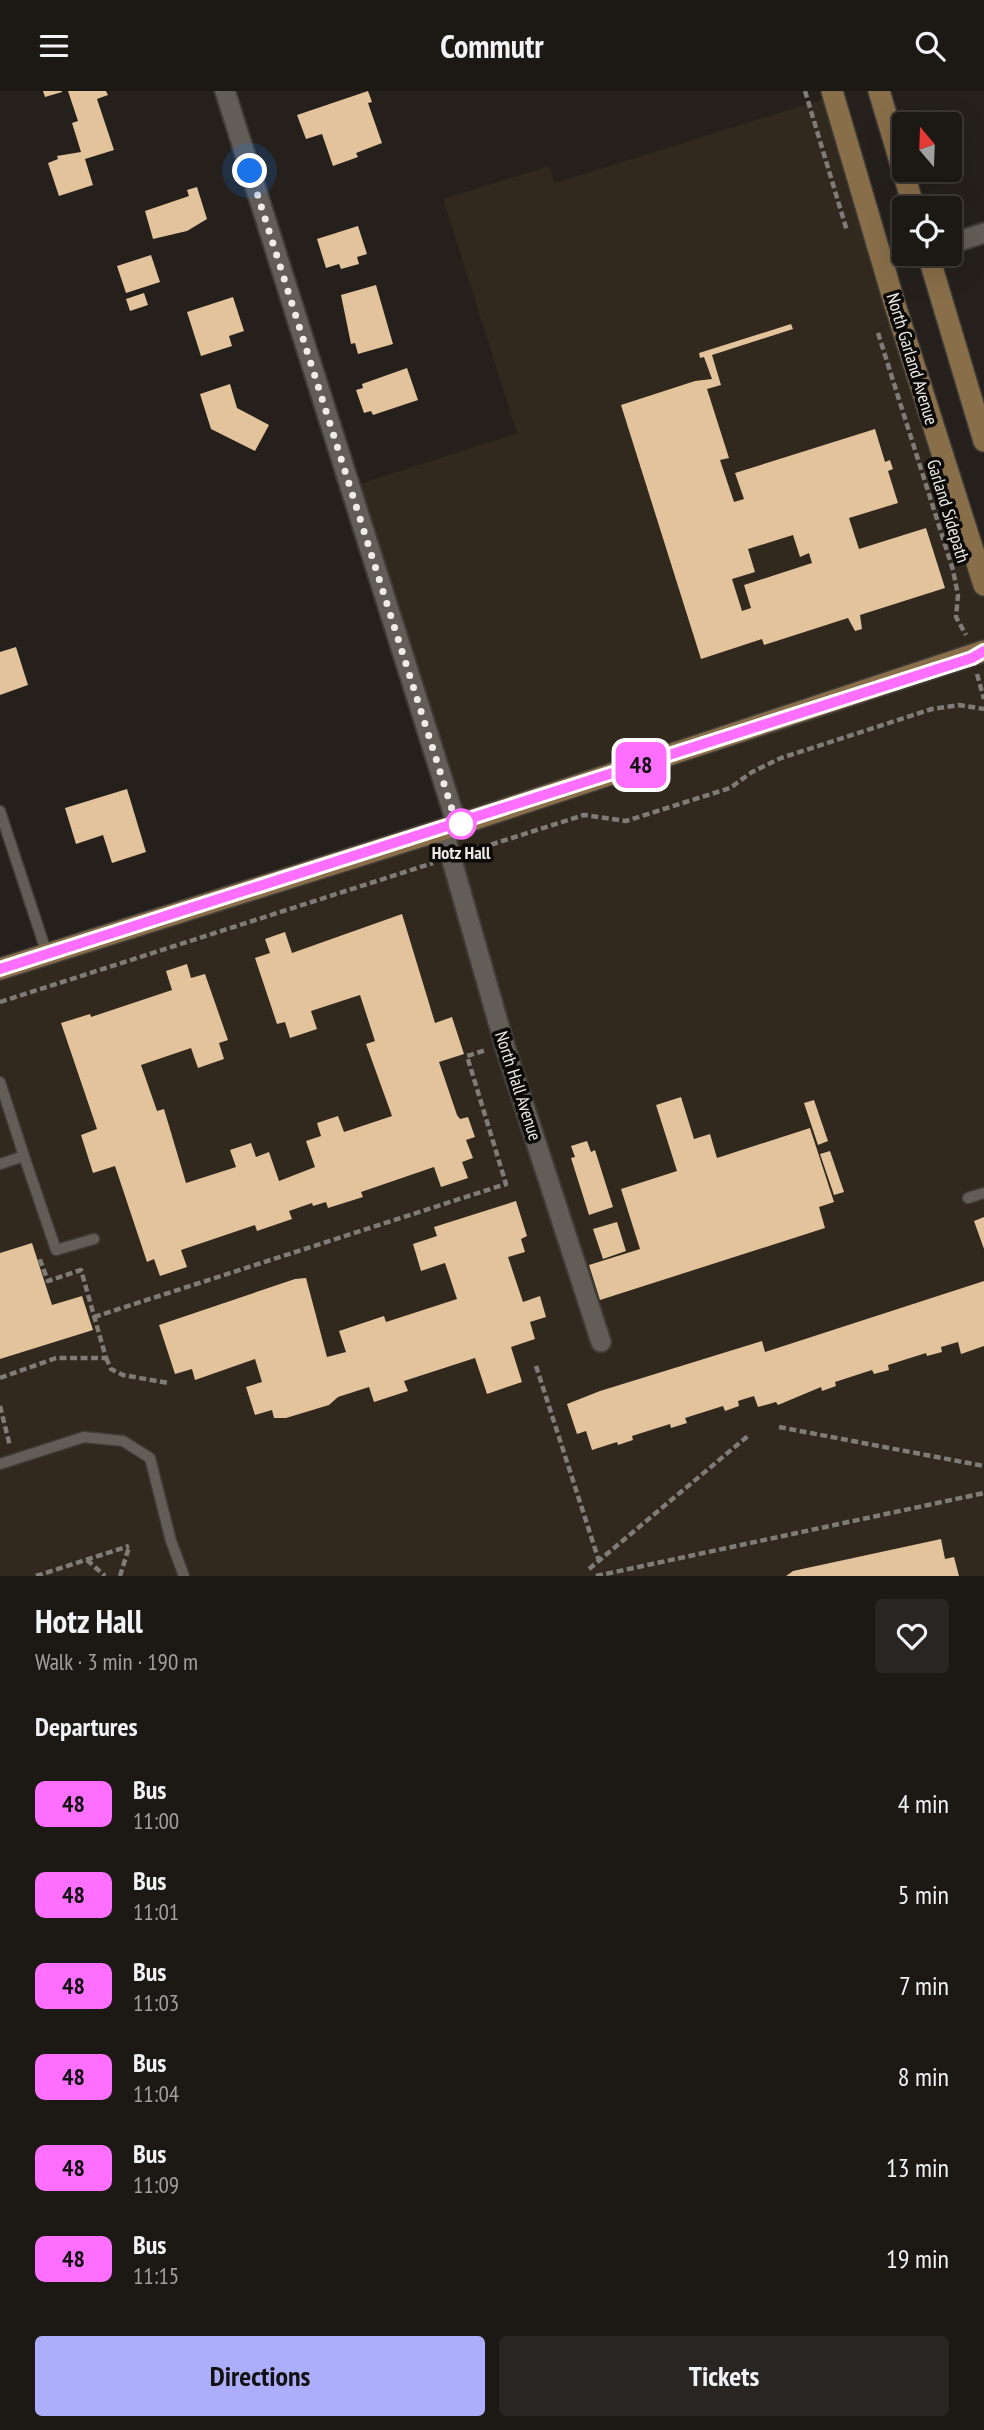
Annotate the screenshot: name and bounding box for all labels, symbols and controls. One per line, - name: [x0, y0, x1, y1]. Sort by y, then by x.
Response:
- text: Commutr: [440, 25, 544, 67]
- icon: menu: [35, 27, 73, 65]
- icon: search: [911, 27, 949, 65]
- north arrow: [892, 112, 962, 182]
- map controls: [892, 112, 962, 266]
- your location: [232, 153, 267, 188]
- button: locate: [892, 196, 962, 266]
- street label: North Garland Avenue: [882, 290, 943, 427]
- street label: Garland Sidepath: [922, 457, 975, 565]
- line badge: 48: [610, 742, 672, 788]
- text: 48: [630, 749, 652, 780]
- marker: Hotz Hall: [446, 809, 476, 839]
- place label: Hotz Hall: [432, 841, 491, 864]
- street label: North Hall Avenue: [490, 1028, 547, 1143]
- text: Hotz Hall: [35, 1599, 143, 1642]
- button: heart: [875, 1599, 949, 1673]
- text: Walk · 3 min · 190 m: [35, 1647, 198, 1676]
- text: Departures: [35, 1710, 138, 1743]
- text: Bus: [133, 1773, 166, 1806]
- text: 4 min: [898, 1787, 949, 1820]
- text: 48: [62, 1788, 85, 1819]
- text: 11:00: [133, 1806, 179, 1835]
- text: Bus: [133, 1864, 166, 1897]
- text: 5 min: [898, 1878, 949, 1911]
- text: 48: [62, 1879, 85, 1910]
- text: 11:01: [133, 1897, 179, 1926]
- text: Bus: [133, 1955, 166, 1988]
- text: 7 min: [899, 1969, 949, 2002]
- text: 48: [62, 1970, 85, 2001]
- text: 11:03: [133, 1988, 179, 2017]
- text: Bus: [133, 2046, 166, 2079]
- text: 8 min: [898, 2060, 949, 2093]
- text: 48: [62, 2061, 85, 2092]
- text: 11:04: [133, 2079, 179, 2108]
- text: Bus: [133, 2137, 166, 2170]
- text: 13 min: [886, 2151, 949, 2184]
- text: 48: [62, 2152, 85, 2183]
- text: 11:09: [133, 2170, 179, 2199]
- text: Bus: [133, 2228, 166, 2261]
- text: 19 min: [886, 2242, 949, 2275]
- text: 48: [62, 2243, 85, 2274]
- text: 11:15: [133, 2261, 179, 2290]
- button: Directions: [35, 2336, 485, 2416]
- button: Tickets: [499, 2336, 949, 2416]

